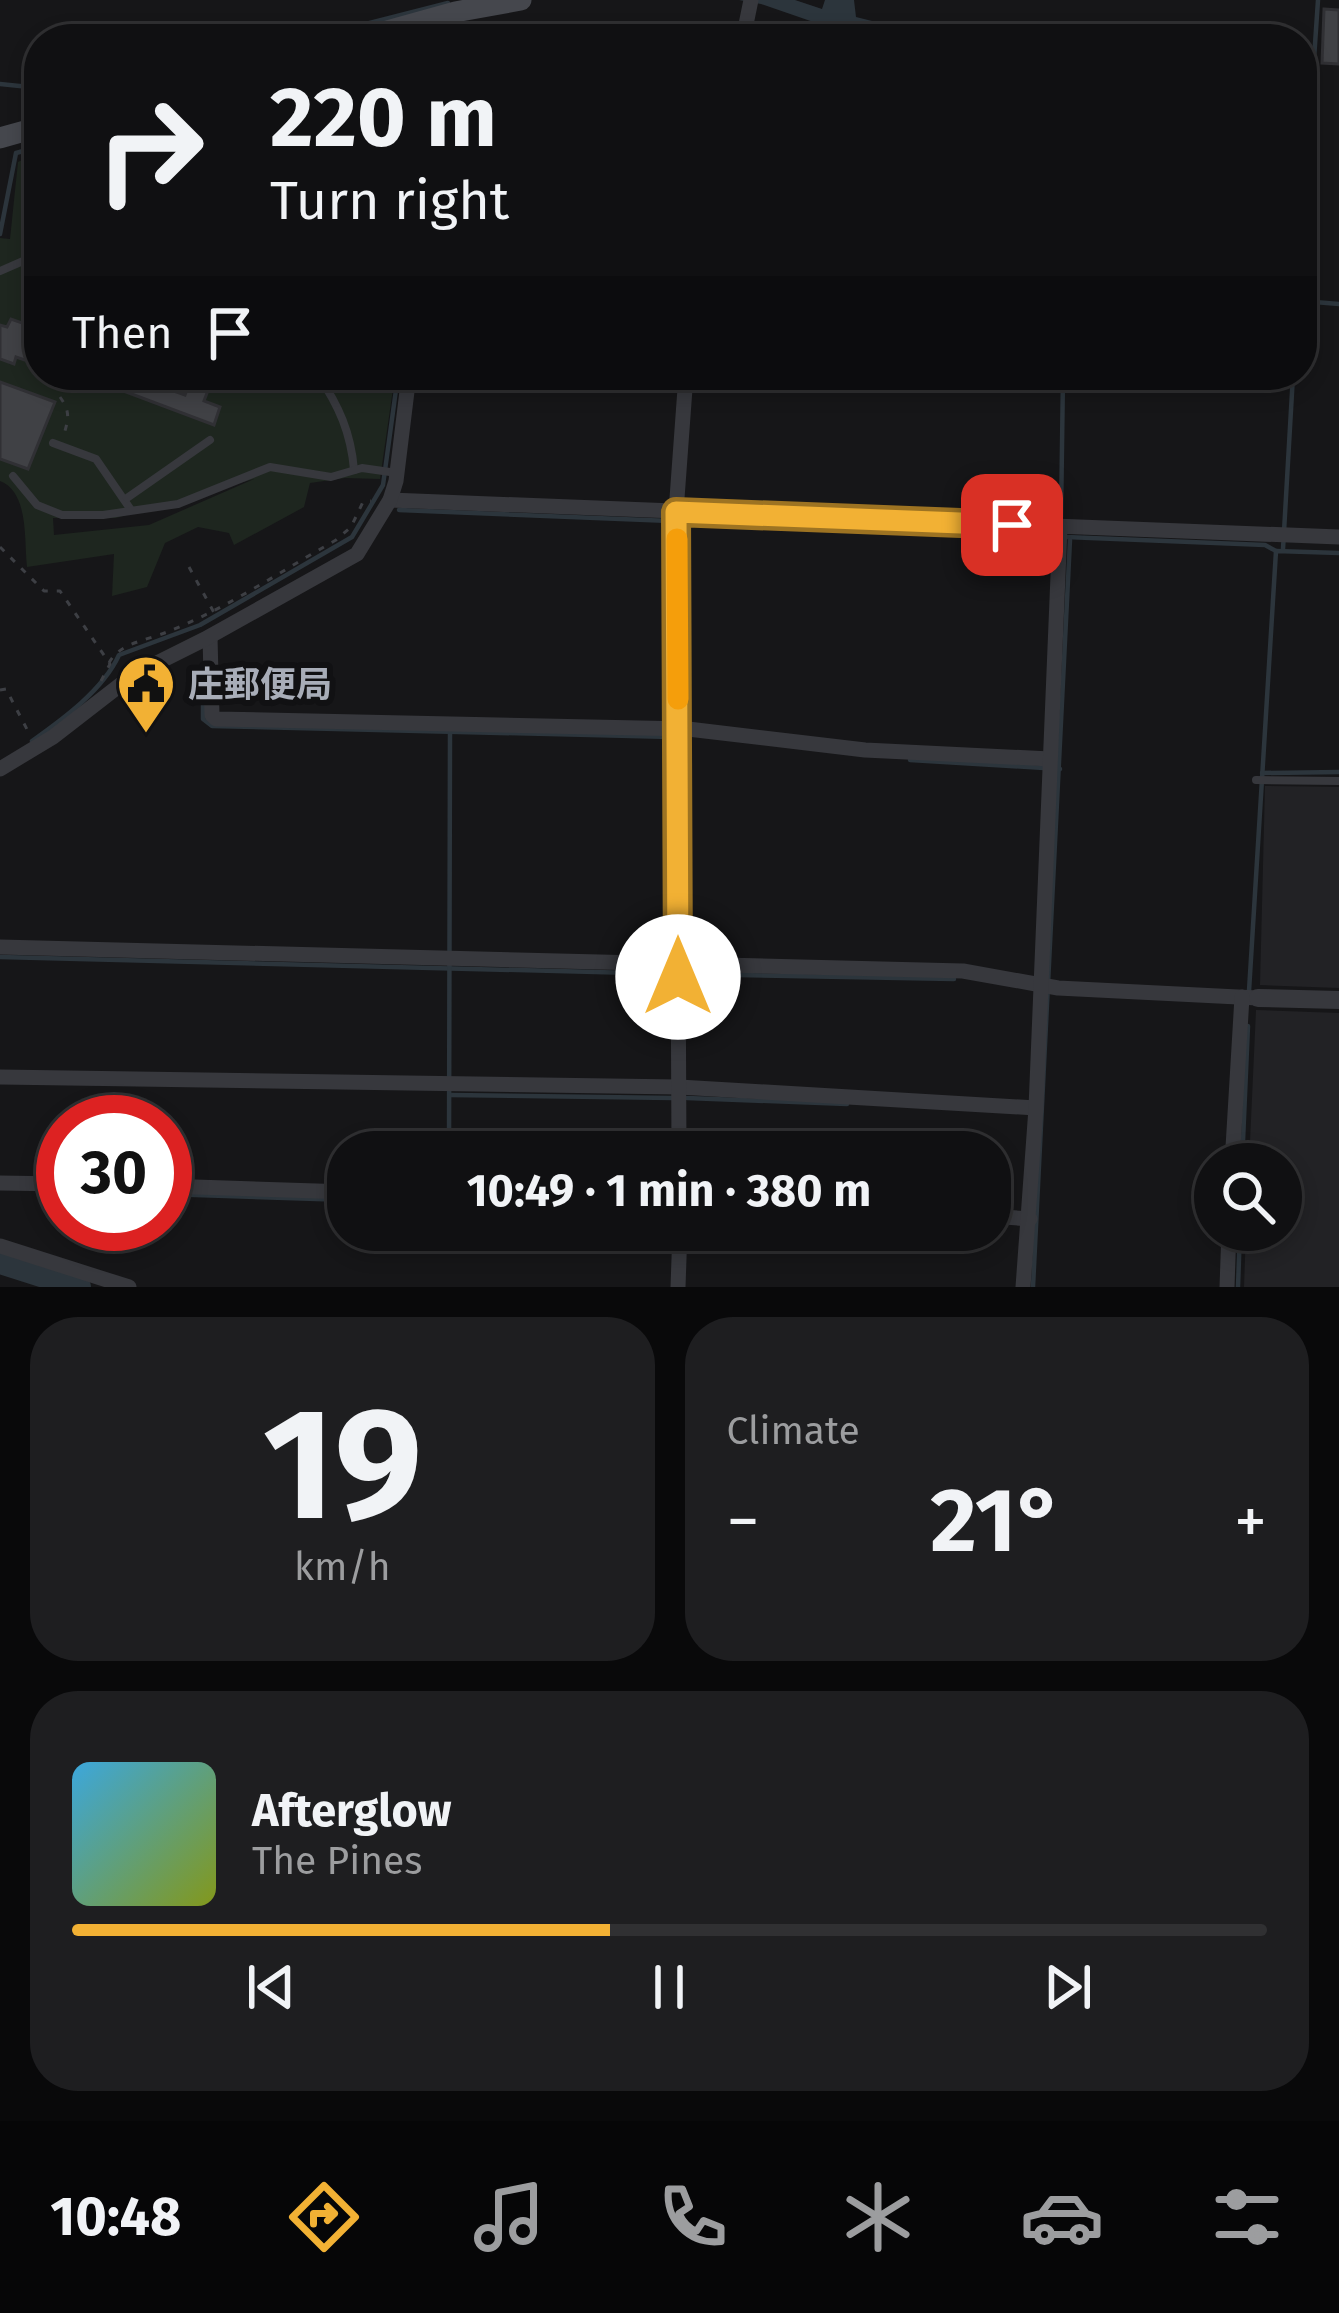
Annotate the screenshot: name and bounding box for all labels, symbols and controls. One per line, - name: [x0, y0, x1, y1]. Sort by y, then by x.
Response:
- text: 220 m: [270, 67, 497, 168]
- icon: right: [72, 72, 228, 228]
- text: Turn right: [270, 169, 509, 233]
- icon: arrive: [197, 300, 263, 366]
- text: Then: [72, 306, 173, 360]
- pin: [961, 474, 1063, 576]
- icon: arrive: [979, 492, 1045, 558]
- public building icon: 庄郵便局: [115, 653, 177, 735]
- place label: 庄郵便局: [188, 663, 332, 707]
- position arrow: [615, 914, 741, 1040]
- speed limit sign: 30: [36, 1095, 192, 1251]
- map controls: [1194, 1143, 1302, 1251]
- button: search: [1194, 1143, 1302, 1251]
- text: 10:49 · 1 min · 380 m: [467, 1164, 871, 1218]
- text: 19: [262, 1372, 422, 1559]
- text: Climate: [727, 1408, 860, 1454]
- text: 21°: [930, 1467, 1063, 1575]
- text: −: [727, 1482, 760, 1561]
- text: +: [1234, 1482, 1267, 1561]
- text: km/h: [294, 1544, 391, 1590]
- text: Afterglow: [252, 1784, 451, 1838]
- text: The Pines: [252, 1838, 423, 1884]
- icon: previous: [238, 1954, 304, 2020]
- icon: pause: [636, 1954, 702, 2020]
- icon: next: [1035, 1954, 1101, 2020]
- icon: directions: [282, 2175, 366, 2259]
- icon: music: [467, 2175, 551, 2259]
- icon: phone: [651, 2175, 735, 2259]
- icon: climate: [836, 2175, 920, 2259]
- icon: car: [1020, 2175, 1104, 2259]
- icon: filters: [1205, 2175, 1289, 2259]
- text: 10:48: [50, 2185, 182, 2249]

